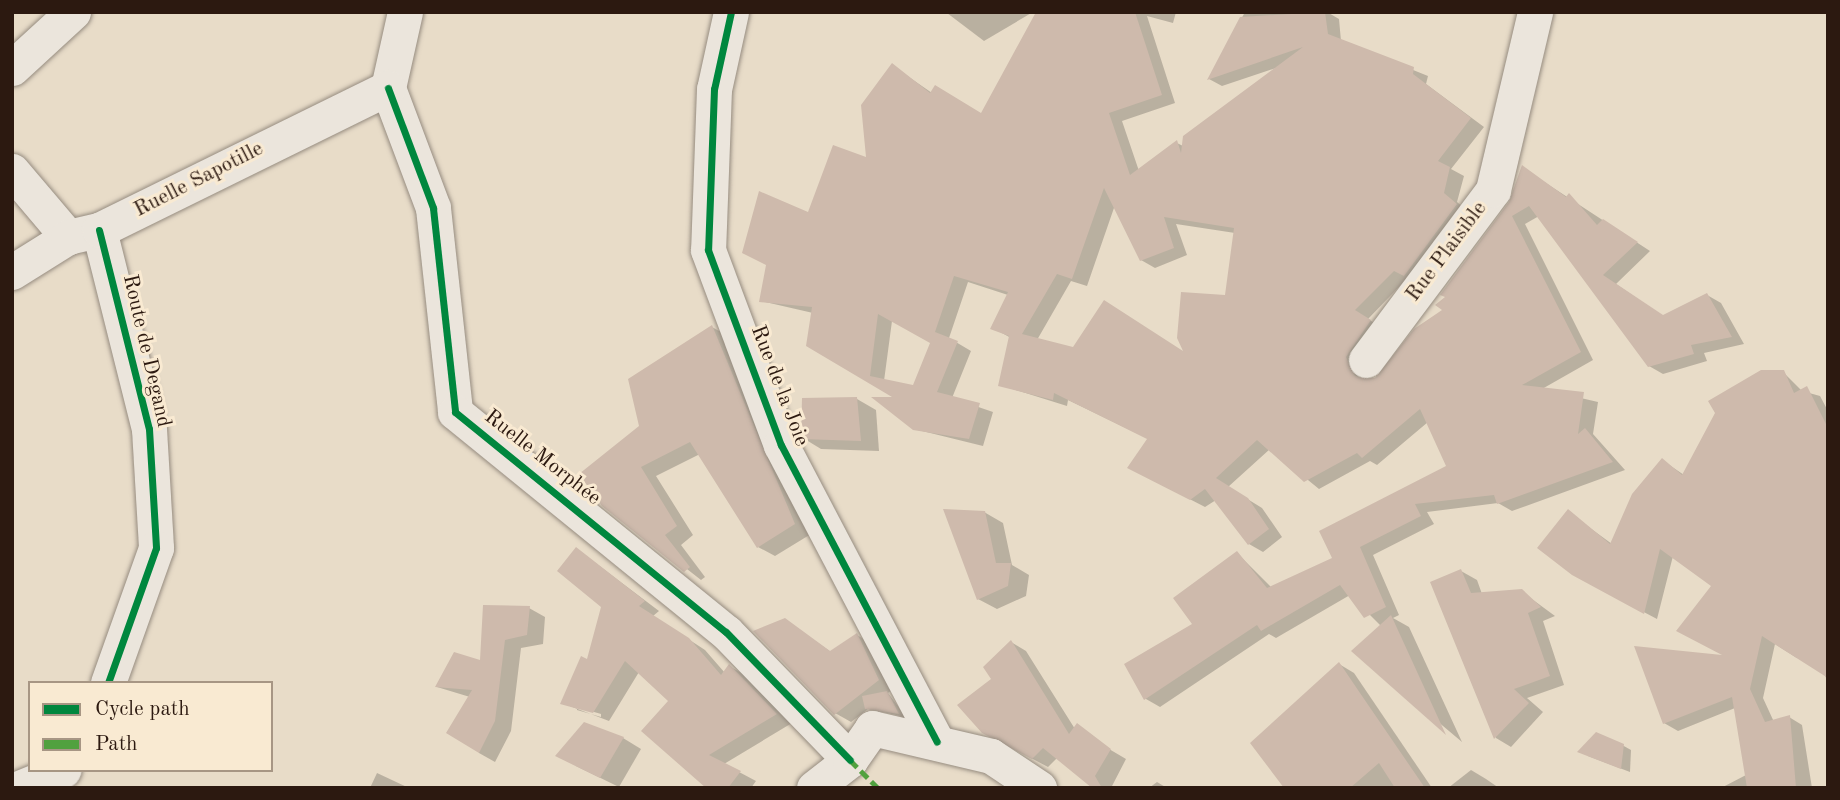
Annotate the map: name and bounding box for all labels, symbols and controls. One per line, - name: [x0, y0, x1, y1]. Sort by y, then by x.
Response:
- street label: Ruelle Sapotille: [130, 137, 268, 223]
- street label: Rue Plaisible: [1401, 197, 1493, 307]
- street label: Route de Degand: [116, 272, 176, 430]
- street label: Rue de la Joie: [744, 322, 814, 450]
- street label: Ruelle Morphée: [479, 405, 605, 511]
- legend: [28, 681, 273, 772]
- text: Cycle path: [95, 699, 190, 720]
- text: Path: [95, 734, 138, 755]

